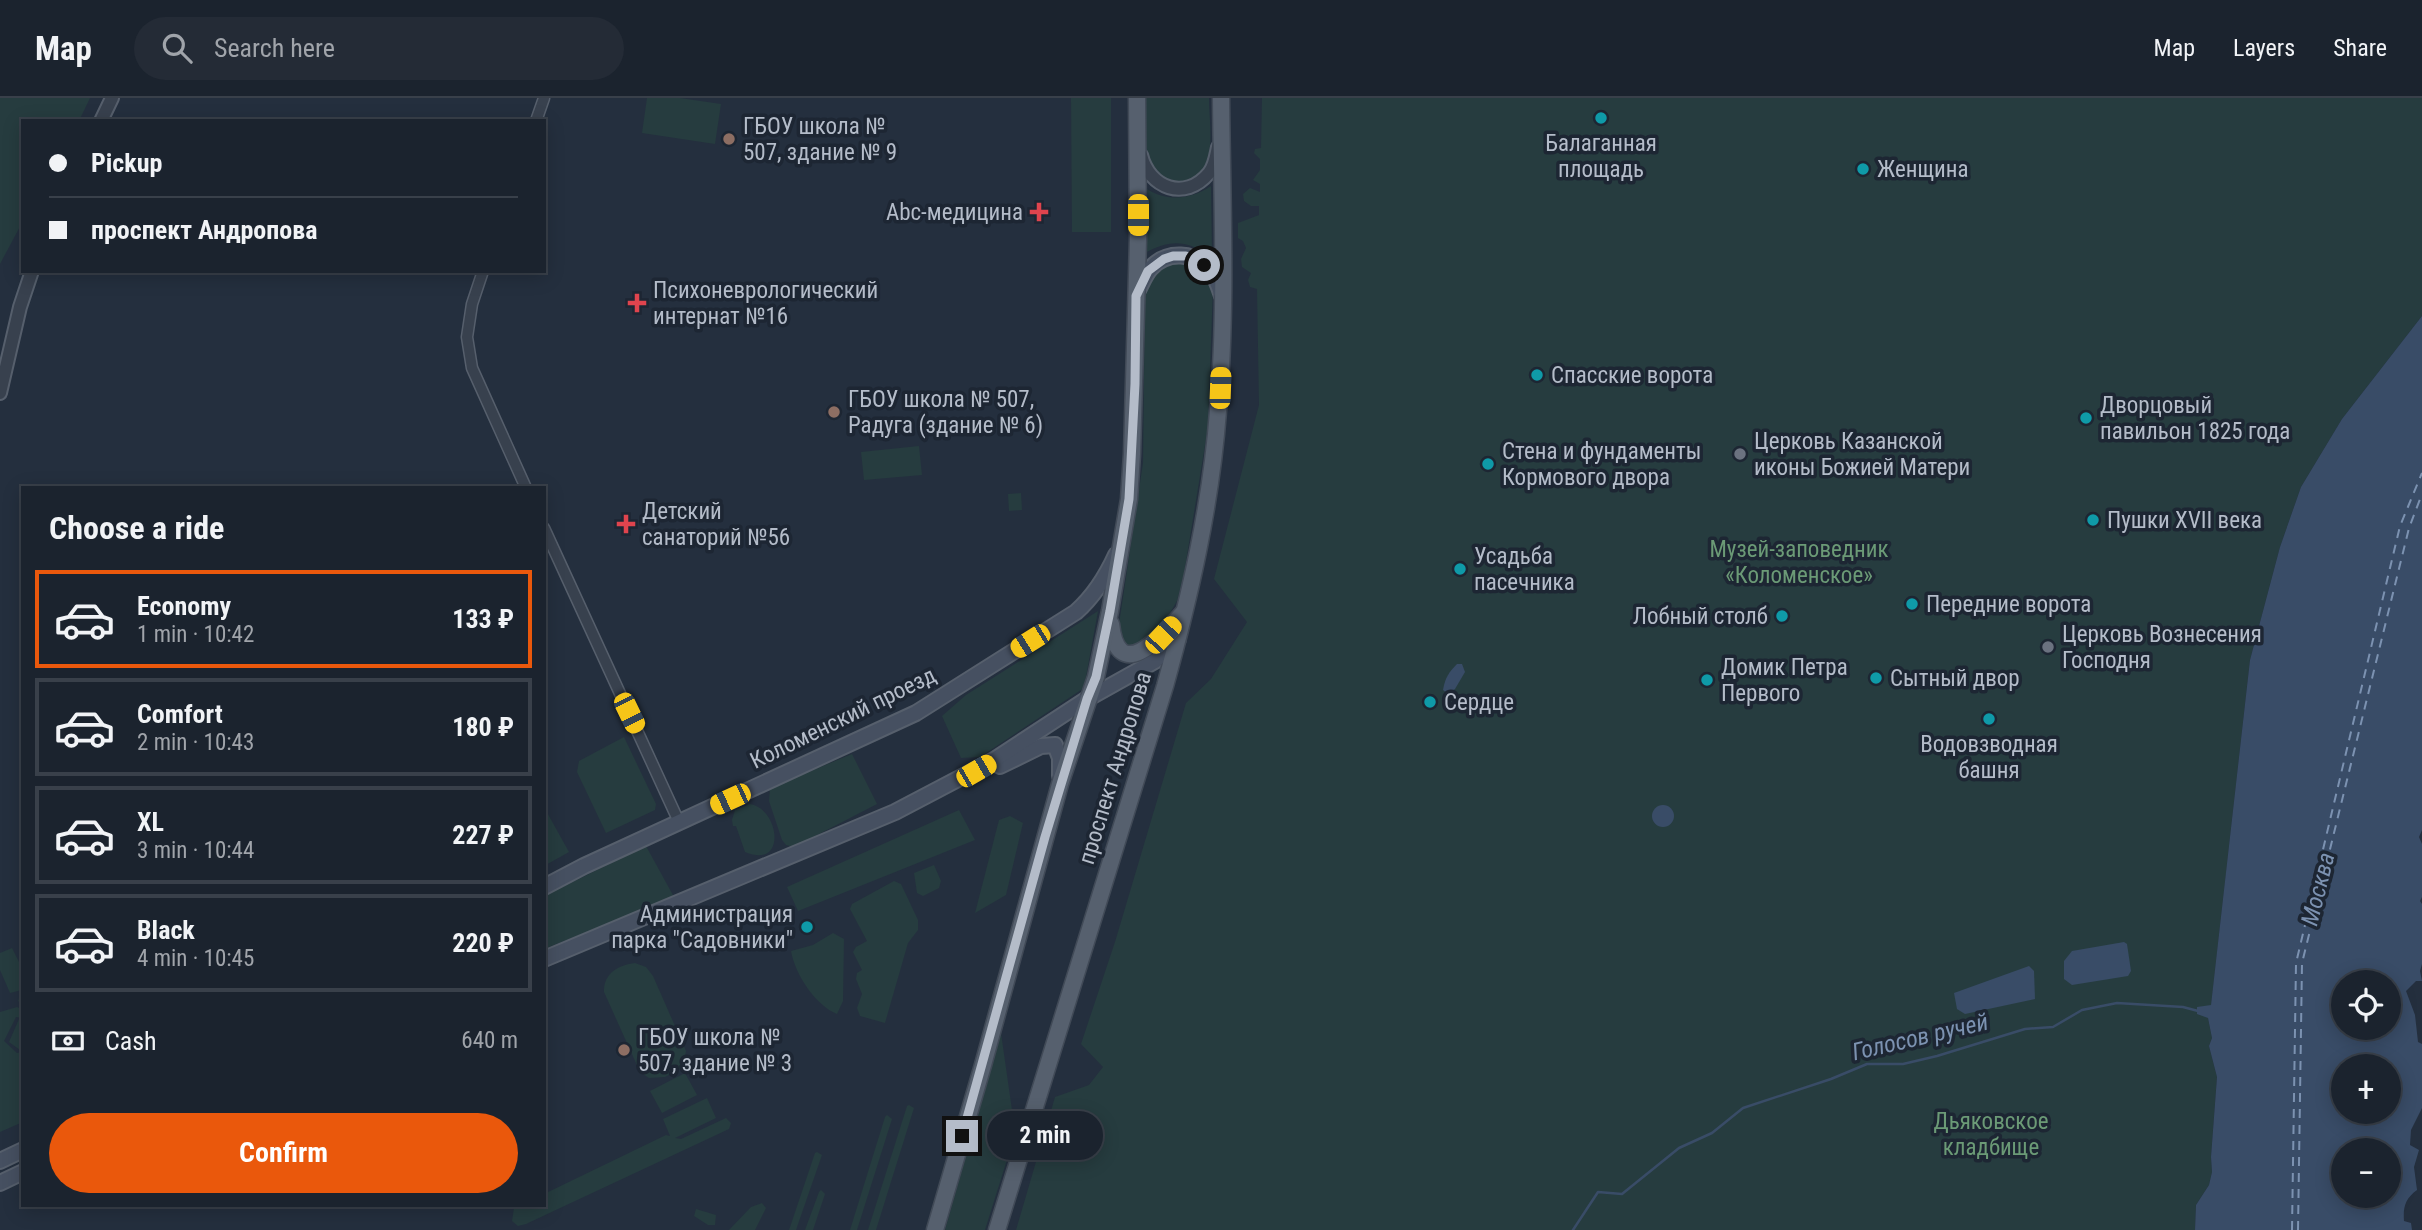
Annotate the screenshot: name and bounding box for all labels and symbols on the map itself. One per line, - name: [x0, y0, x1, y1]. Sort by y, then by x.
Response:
- marker: Балаганная площадь: [1593, 110, 1609, 126]
- place label: ГБОУ школа № 507, здание № 9: [743, 113, 897, 166]
- place label: Балаганная площадь: [1545, 130, 1657, 183]
- marker: ГБОУ школа № 507, здание № 9: [721, 131, 737, 147]
- place label: Женщина: [1877, 156, 1968, 183]
- marker: Женщина: [1855, 161, 1871, 177]
- car: [1128, 194, 1149, 236]
- place label: Abc-медицина: [886, 199, 1023, 226]
- marker: Abc-медицина: [1029, 202, 1049, 222]
- route start: [1188, 249, 1220, 281]
- place label: Психоневрологический интернат №16: [653, 277, 878, 330]
- marker: Психоневрологический интернат №16: [627, 293, 647, 313]
- place label: Спасские ворота: [1551, 362, 1713, 389]
- car: [1209, 367, 1232, 409]
- marker: Спасские ворота: [1529, 367, 1545, 383]
- place label: ГБОУ школа № 507, Радуга (здание № 6): [848, 386, 1043, 439]
- place label: Дворцовый павильон 1825 года: [2100, 392, 2290, 445]
- marker: ГБОУ школа № 507, Радуга (здание № 6): [826, 404, 842, 420]
- marker: Дворцовый павильон 1825 года: [2078, 410, 2094, 426]
- place label: Церковь Казанской иконы Божией Матери: [1754, 428, 1970, 481]
- place label: Стена и фундаменты Кормового двора: [1502, 438, 1701, 491]
- marker: Церковь Казанской иконы Божией Матери: [1732, 446, 1748, 462]
- marker: Стена и фундаменты Кормового двора: [1480, 456, 1496, 472]
- place label: Детский санаторий №56: [642, 498, 790, 551]
- place label: Пушки XVII века: [2107, 507, 2262, 534]
- marker: Пушки XVII века: [2085, 512, 2101, 528]
- marker: Детский санаторий №56: [616, 514, 636, 534]
- park label: Музей-заповедник «Коломенское»: [1709, 536, 1889, 589]
- place label: Усадьба пасечника: [1474, 543, 1575, 596]
- marker: Усадьба пасечника: [1452, 561, 1468, 577]
- place label: Передние ворота: [1926, 591, 2091, 618]
- marker: Передние ворота: [1904, 596, 1920, 612]
- place label: Лобный столб: [1633, 603, 1768, 630]
- marker: Лобный столб: [1774, 608, 1790, 624]
- car: [1141, 612, 1186, 658]
- car: [1007, 621, 1054, 661]
- place label: Церковь Вознесения Господня: [2062, 621, 2262, 674]
- marker: Церковь Вознесения Господня: [2040, 639, 2056, 655]
- place label: Домик Петра Первого: [1721, 654, 1848, 707]
- street label: Коломенский проезд: [746, 661, 940, 775]
- place label: Сытный двор: [1890, 665, 2020, 692]
- street label: проспект Андропова: [1073, 668, 1157, 868]
- marker: Сытный двор: [1868, 670, 1884, 686]
- marker: Домик Петра Первого: [1699, 672, 1715, 688]
- place label: Сердце: [1444, 689, 1514, 716]
- car: [611, 690, 648, 736]
- marker: Сердце: [1422, 694, 1438, 710]
- marker: Водовзводная башня: [1981, 711, 1997, 727]
- place label: Водовзводная башня: [1920, 731, 2058, 784]
- car: [953, 751, 1000, 791]
- car: [707, 781, 754, 817]
- water label: Москва: [2295, 850, 2341, 928]
- place label: Администрация парка "Садовники": [611, 901, 793, 954]
- marker: Администрация парка "Садовники": [799, 919, 815, 935]
- water label: Голосов ручей: [1849, 1008, 1991, 1066]
- place label: ГБОУ школа № 507, здание № 3: [638, 1024, 792, 1077]
- marker: ГБОУ школа № 507, здание № 3: [616, 1042, 632, 1058]
- park label: Дьяковское кладбище: [1934, 1108, 2049, 1161]
- callout: 2 min: [986, 1112, 1102, 1160]
- route end: [946, 1120, 978, 1152]

